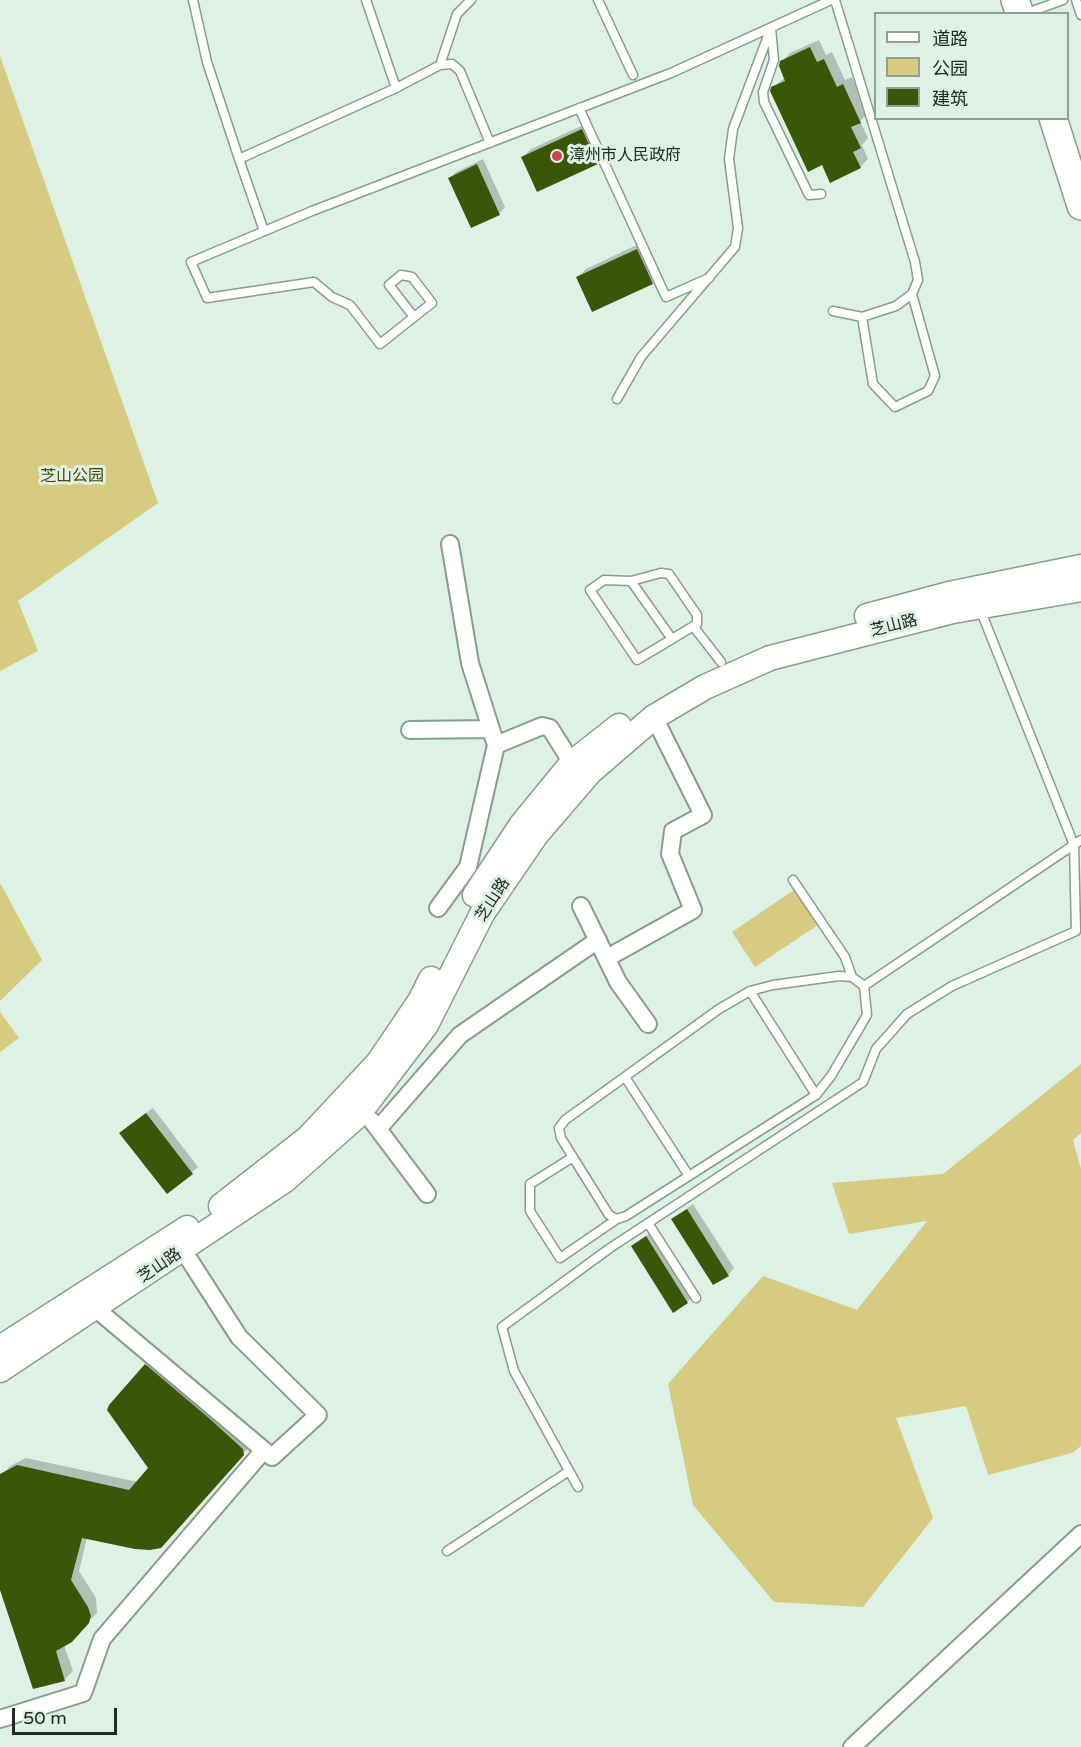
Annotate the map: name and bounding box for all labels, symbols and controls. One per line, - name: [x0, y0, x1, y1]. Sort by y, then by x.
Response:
- legend: [874, 12, 1069, 120]
- text: 道路: [932, 28, 968, 50]
- text: 公园: [932, 58, 968, 80]
- text: 建筑: [932, 88, 968, 110]
- place label: 漳州市人民政府: [569, 146, 681, 166]
- marker: 漳州市人民政府: [550, 149, 564, 163]
- park label: 芝山公园: [40, 467, 104, 487]
- street label: 芝山路: [868, 611, 920, 641]
- street label: 芝山路: [472, 875, 514, 925]
- street label: 芝山路: [135, 1245, 185, 1287]
- scale bar: [15, 1696, 120, 1734]
- text: 50 m: [23, 1707, 67, 1729]

